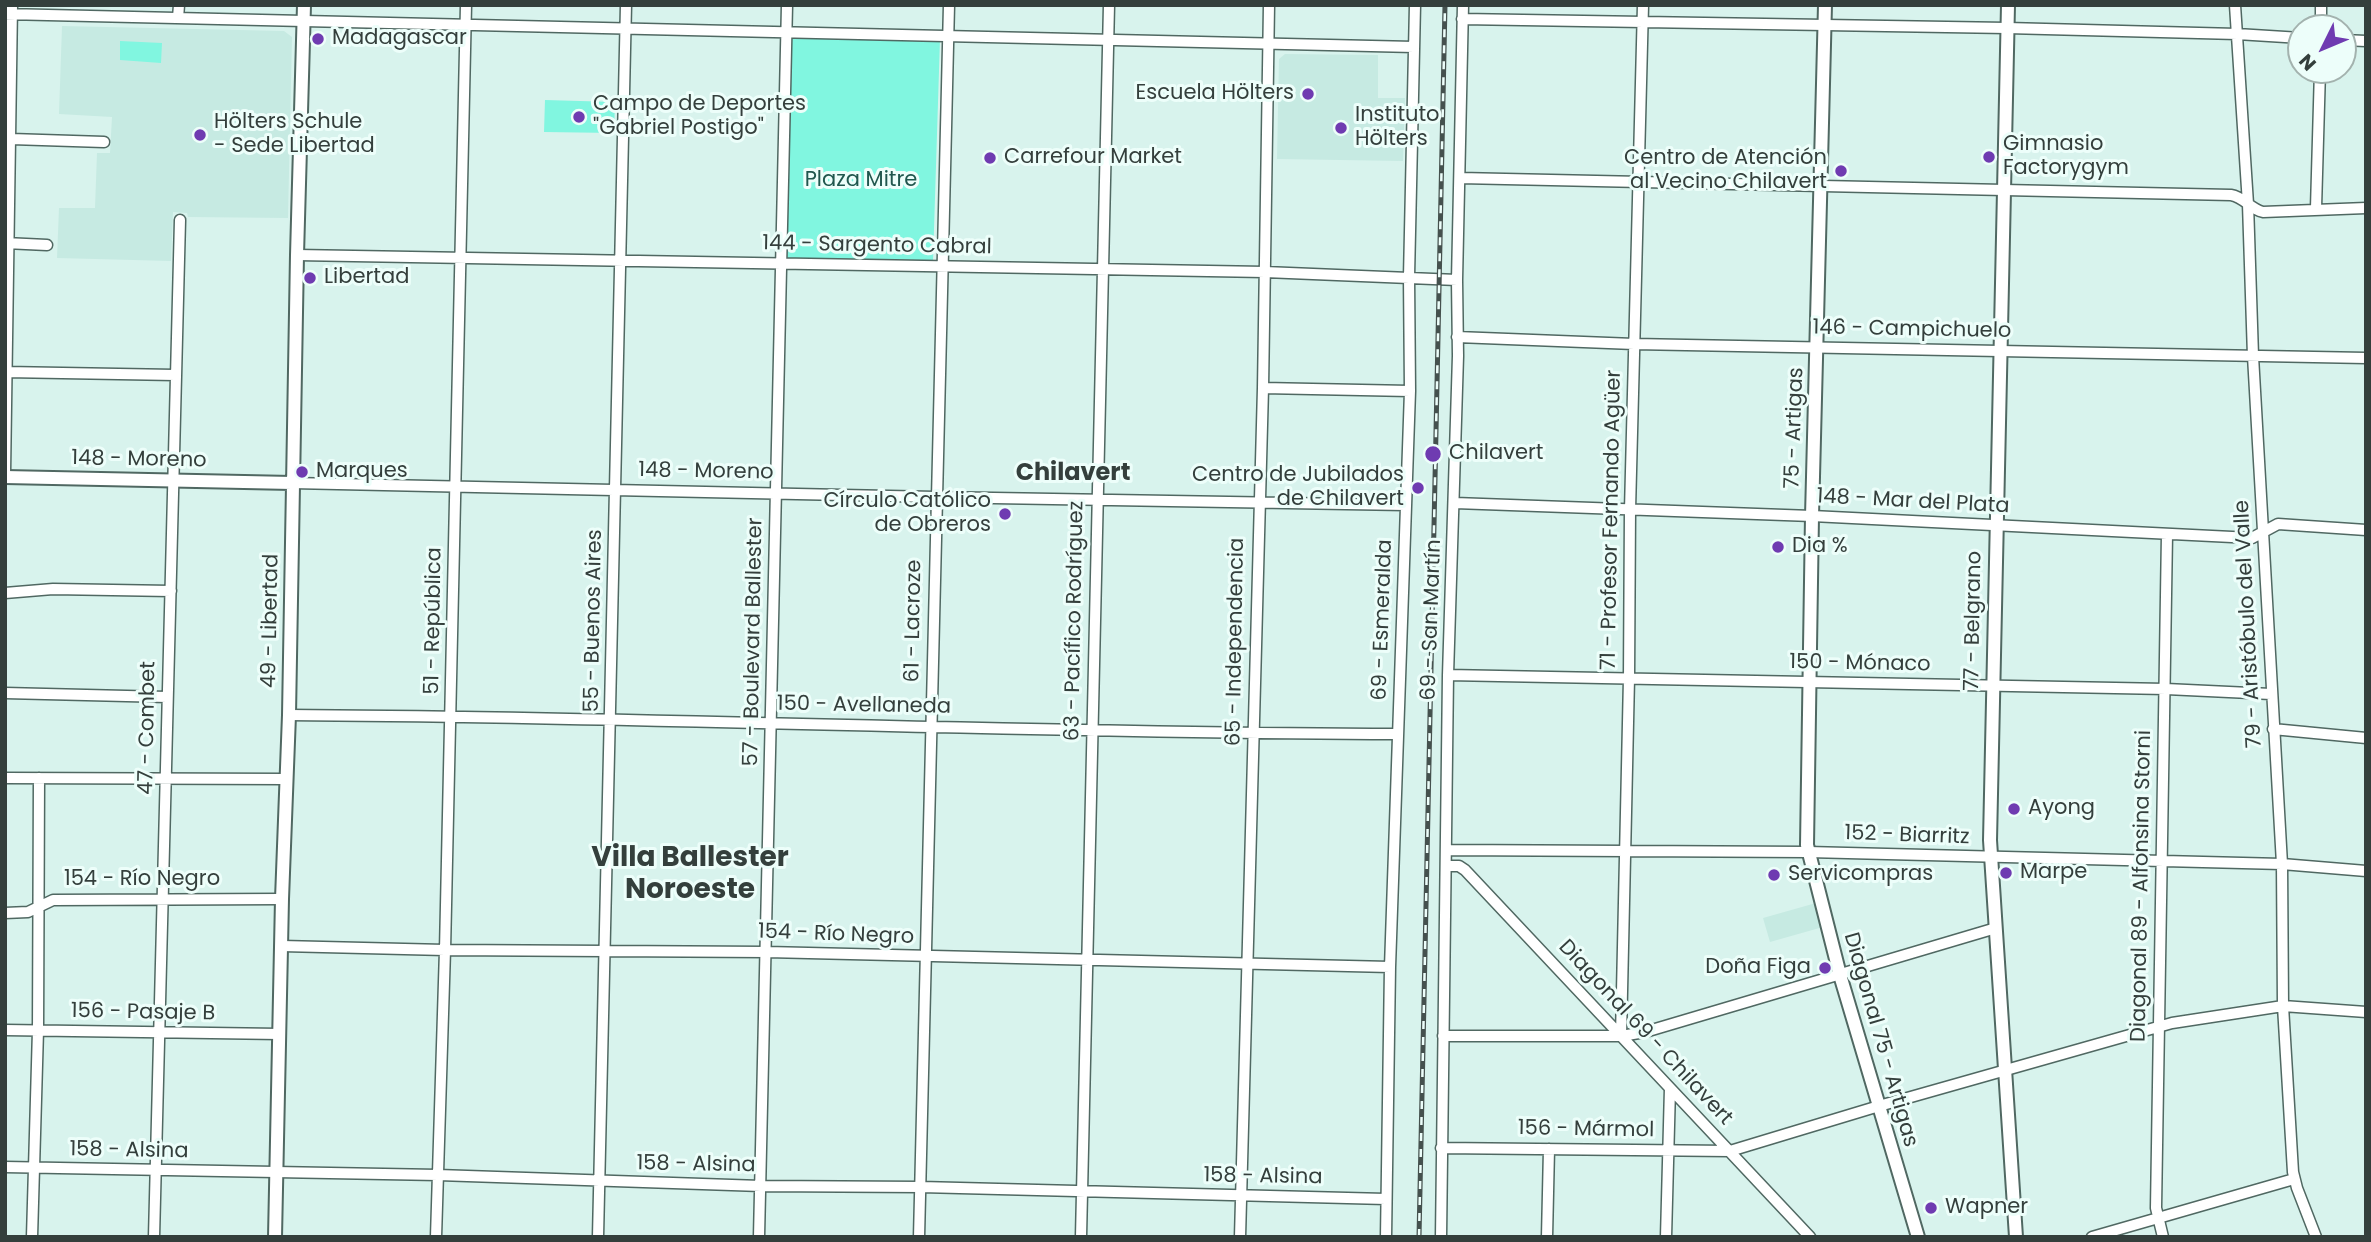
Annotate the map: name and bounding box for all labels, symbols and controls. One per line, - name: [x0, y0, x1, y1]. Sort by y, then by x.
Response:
- north arrow: [2287, 14, 2357, 84]
- place label: Madagascar: [332, 26, 467, 52]
- marker: Madagascar: [310, 31, 326, 47]
- text: N: [2293, 48, 2322, 77]
- place label: Escuela Hölters: [1135, 81, 1294, 107]
- marker: Escuela Hölters: [1300, 86, 1316, 102]
- place label: Campo de Deportes "Gabriel Postigo": [593, 92, 806, 142]
- place label: Instituto Hölters: [1355, 103, 1440, 153]
- marker: Campo de Deportes "Gabriel Postigo": [571, 109, 587, 125]
- place label: Hölters Schule - Sede Libertad: [214, 110, 375, 160]
- marker: Instituto Hölters: [1333, 120, 1349, 136]
- marker: Hölters Schule - Sede Libertad: [192, 127, 208, 143]
- place label: Gimnasio Factorygym: [2003, 132, 2129, 182]
- place label: Carrefour Market: [1004, 145, 1182, 171]
- place label: Centro de Atención al Vecino Chilavert: [1624, 146, 1827, 196]
- marker: Gimnasio Factorygym: [1981, 149, 1997, 165]
- marker: Carrefour Market: [982, 150, 998, 166]
- marker: Centro de Atención al Vecino Chilavert: [1833, 163, 1849, 179]
- park label: Plaza Mitre: [805, 168, 917, 194]
- street label: 144 - Sargento Cabral: [762, 231, 992, 261]
- place label: Libertad: [324, 265, 409, 291]
- marker: Libertad: [302, 270, 318, 286]
- street label: 146 - Campichuelo: [1812, 316, 2012, 344]
- street label: 75 - Artigas: [1780, 367, 1810, 489]
- street label: 71 - Profesor Fernando Agüer: [1597, 370, 1627, 670]
- place label: Chilavert: [1449, 441, 1543, 467]
- marker: Chilavert: [1423, 444, 1443, 464]
- street label: 148 - Moreno: [71, 446, 207, 474]
- street label: 148 - Moreno: [638, 458, 774, 486]
- place label: Marques: [316, 459, 408, 485]
- district label: Chilavert: [1016, 460, 1130, 488]
- place label: Centro de Jubilados de Chilavert: [1192, 463, 1404, 513]
- marker: Marques: [294, 464, 310, 480]
- marker: Centro de Jubilados de Chilavert: [1410, 480, 1426, 496]
- street label: 148 - Mar del Plata: [1816, 484, 2010, 520]
- place label: Círculo Católico de Obreros: [823, 489, 991, 539]
- street label: 79 - Aristóbulo del Valle: [2230, 499, 2268, 749]
- street label: 63 - Pacífico Rodríguez: [1060, 501, 1090, 741]
- marker: Círculo Católico de Obreros: [997, 506, 1013, 522]
- street label: 57 - Boulevard Ballester: [739, 517, 769, 767]
- street label: 55 - Buenos Aires: [580, 529, 608, 713]
- place label: Dia %: [1792, 534, 1848, 560]
- street label: 65 - Independencia: [1222, 538, 1250, 746]
- street label: 69 - Esmeralda: [1368, 539, 1398, 701]
- street label: 69 - San Martín: [1417, 539, 1447, 701]
- marker: Dia %: [1770, 539, 1786, 555]
- street label: 51 - República: [420, 547, 448, 695]
- street label: 77 - Belgrano: [1960, 551, 1988, 691]
- street label: 49 - Libertad: [257, 554, 285, 688]
- street label: 61 - Lacroze: [900, 559, 928, 683]
- street label: 150 - Mónaco: [1789, 650, 1931, 678]
- street label: 47 - Combet: [134, 661, 162, 795]
- street label: 150 - Avellaneda: [777, 692, 951, 720]
- street label: Diagonal 89 - Alfonsina Storni: [2127, 730, 2157, 1042]
- place label: Ayong: [2028, 796, 2095, 822]
- marker: Ayong: [2006, 801, 2022, 817]
- street label: 152 - Biarritz: [1844, 821, 1970, 851]
- district label: Villa Ballester Noroeste: [591, 842, 789, 908]
- place label: Marpe: [2020, 860, 2087, 886]
- place label: Servicompras: [1788, 862, 1933, 888]
- marker: Marpe: [1998, 865, 2014, 881]
- street label: 154 - Río Negro: [64, 867, 220, 893]
- marker: Servicompras: [1766, 867, 1782, 883]
- street label: 154 - Río Negro: [758, 920, 914, 950]
- street label: Diagonal 75 - Artigas: [1837, 930, 1923, 1150]
- street label: Diagonal 69 - Chilavert: [1553, 935, 1737, 1131]
- place label: Doña Figa: [1705, 955, 1811, 981]
- marker: Doña Figa: [1817, 960, 1833, 976]
- street label: 156 - Pasaje B: [71, 999, 215, 1027]
- street label: 156 - Mármol: [1518, 1116, 1654, 1144]
- street label: 158 - Alsina: [69, 1137, 189, 1165]
- street label: 158 - Alsina: [636, 1151, 756, 1179]
- street label: 158 - Alsina: [1203, 1163, 1323, 1191]
- place label: Wapner: [1945, 1195, 2028, 1221]
- marker: Wapner: [1923, 1200, 1939, 1216]

